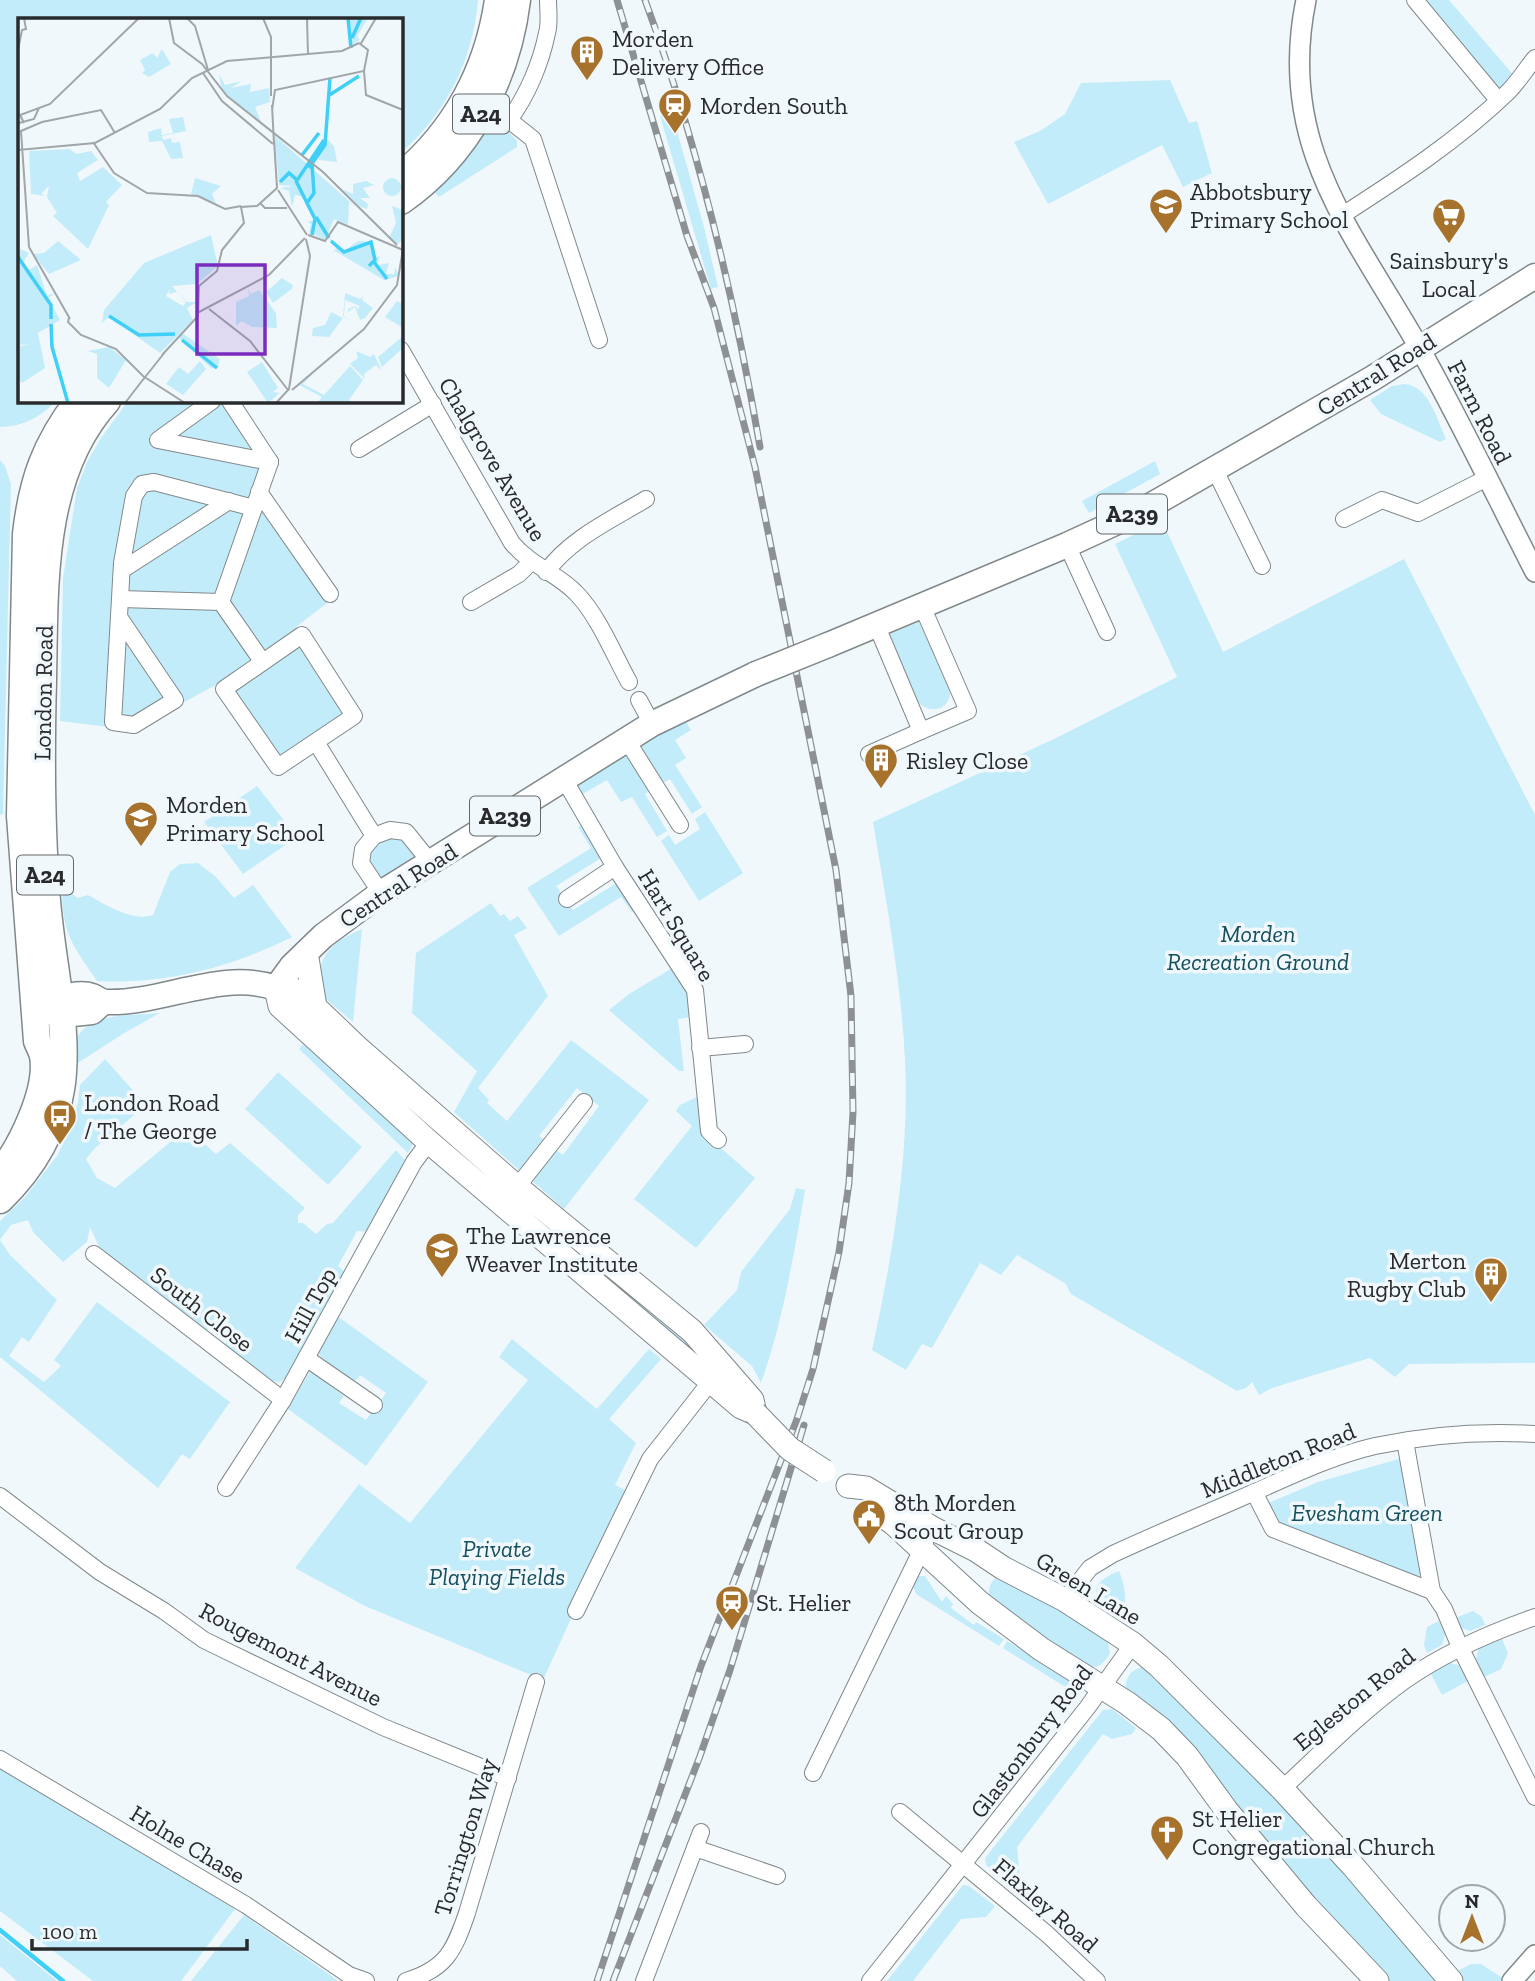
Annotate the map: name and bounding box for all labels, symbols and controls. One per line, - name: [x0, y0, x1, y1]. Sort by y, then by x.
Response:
- inset map: [18, 18, 402, 402]
- place label: Morden Delivery Office: [612, 24, 764, 81]
- building icon: Morden Delivery Office: [568, 33, 606, 82]
- station icon: Morden South: [656, 86, 694, 135]
- place label: Morden South: [700, 91, 848, 120]
- road number: A24: [453, 94, 509, 134]
- place label: Abbotsbury Primary School: [1190, 177, 1348, 234]
- school or university icon: Abbotsbury Primary School: [1147, 186, 1185, 235]
- supermarket icon: Sainsbury's Local: [1430, 196, 1468, 245]
- place label: Sainsbury's Local: [1389, 246, 1509, 303]
- street label: Central Road: [1311, 326, 1441, 422]
- street label: Farm Road: [1442, 355, 1518, 469]
- street label: Chalgrove Avenue: [433, 372, 553, 546]
- road number: A239: [1097, 494, 1167, 534]
- street label: London Road: [27, 625, 59, 761]
- building icon: Risley Close: [862, 741, 900, 790]
- place label: Risley Close: [906, 746, 1028, 775]
- place label: Morden Primary School: [166, 790, 324, 847]
- road number: A239: [470, 796, 540, 836]
- school or university icon: Morden Primary School: [122, 799, 160, 848]
- street label: Central Road: [334, 836, 462, 934]
- road number: A24: [17, 856, 73, 894]
- street label: Hart Square: [632, 864, 722, 986]
- park label: Morden Recreation Ground: [1167, 919, 1349, 976]
- place label: London Road / The George: [84, 1088, 219, 1145]
- bus stop icon: London Road / The George: [41, 1097, 79, 1146]
- place label: The Lawrence Weaver Institute: [466, 1221, 638, 1278]
- school or university icon: The Lawrence Weaver Institute: [423, 1230, 461, 1279]
- place label: Merton Rugby Club: [1347, 1246, 1466, 1303]
- building icon: Merton Rugby Club: [1472, 1255, 1510, 1304]
- street label: South Close: [145, 1260, 259, 1358]
- street label: Hill Top: [278, 1262, 342, 1348]
- street label: Middleton Road: [1197, 1416, 1359, 1504]
- place label: 8th Morden Scout Group: [894, 1488, 1024, 1545]
- public building icon: 8th Morden Scout Group: [850, 1497, 888, 1546]
- park label: Evesham Green: [1291, 1498, 1443, 1527]
- park label: Private Playing Fields: [429, 1534, 565, 1591]
- street label: Green Lane: [1031, 1545, 1147, 1631]
- station icon: St. Helier: [713, 1583, 751, 1632]
- place label: St. Helier: [756, 1588, 852, 1617]
- street label: Rougemont Avenue: [195, 1595, 387, 1713]
- street label: Egleston Road: [1288, 1641, 1420, 1757]
- street label: Glastonbury Road: [964, 1658, 1098, 1824]
- street label: Torrington Way: [427, 1754, 503, 1920]
- street label: Holne Chase: [125, 1798, 251, 1890]
- place label: St Helier Congregational Church: [1192, 1804, 1436, 1861]
- church icon: St Helier Congregational Church: [1148, 1813, 1186, 1862]
- street label: Flaxley Road: [988, 1852, 1104, 1958]
- north arrow: [1437, 1883, 1507, 1953]
- text: N: [1465, 1890, 1479, 1913]
- scale bar: [32, 1908, 247, 1952]
- text: 100 m: [42, 1919, 97, 1944]

